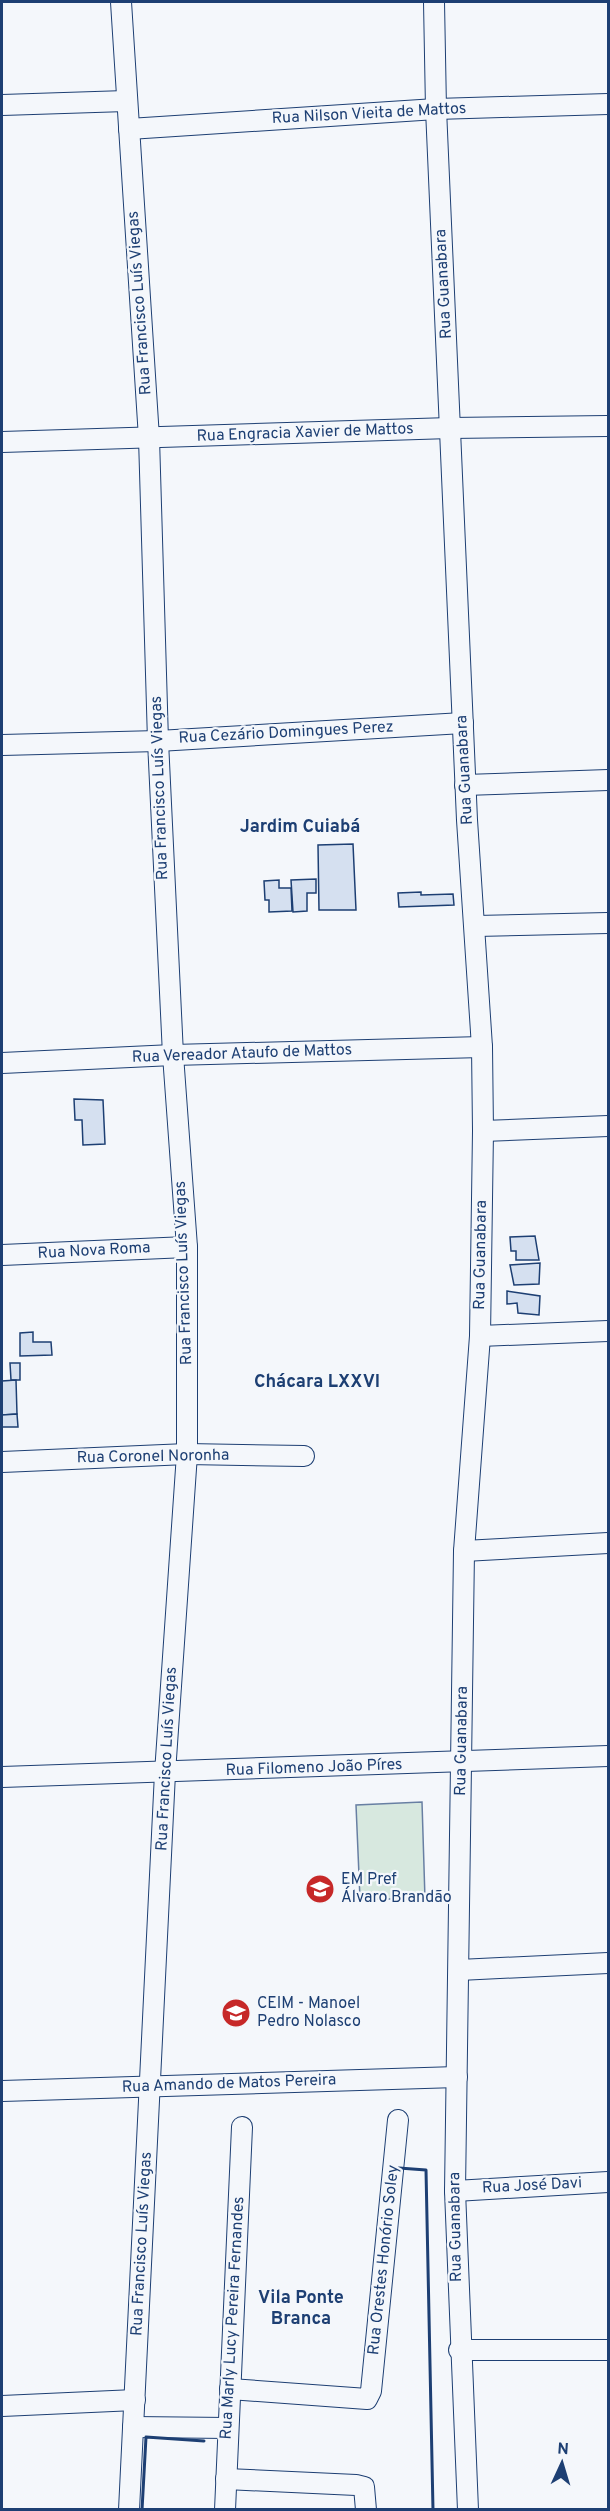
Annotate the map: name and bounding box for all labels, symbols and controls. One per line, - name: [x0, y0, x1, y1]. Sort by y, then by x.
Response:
- street label: Rua Nilson Vieita de Mattos: [271, 99, 467, 129]
- street label: Rua Francisco Luís Viegas: [124, 210, 156, 396]
- street label: Rua Guanabara: [431, 228, 457, 340]
- street label: Rua Engracia Xavier de Mattos: [196, 419, 414, 447]
- street label: Rua Francisco Luís Viegas: [147, 695, 173, 881]
- street label: Rua Guanabara: [452, 714, 478, 826]
- street label: Rua Cezário Domingues Perez: [178, 717, 394, 749]
- district label: Jardim Cuiabá: [240, 816, 360, 839]
- street label: Rua Vereador Ataufo de Mattos: [132, 1040, 352, 1068]
- street label: Rua Francisco Luís Viegas: [171, 1180, 197, 1366]
- street label: Rua Guanabara: [470, 1200, 492, 1310]
- street label: Rua Nova Roma: [37, 1238, 151, 1264]
- district label: Chácara LXXVI: [254, 1371, 380, 1394]
- street label: Rua Coronel Noronha: [76, 1446, 230, 1468]
- street label: Rua Francisco Luís Viegas: [152, 1666, 182, 1852]
- street label: Rua Guanabara: [451, 1686, 473, 1796]
- street label: Rua Filomeno João Píres: [225, 1755, 403, 1781]
- place label: EM Pref Álvaro Brandão: [341, 1870, 452, 1908]
- school or university icon: EM Pref Álvaro Brandão: [304, 1873, 336, 1905]
- place label: CEIM - Manoel Pedro Nolasco: [257, 1994, 361, 2032]
- school or university icon: CEIM - Manoel Pedro Nolasco: [220, 1997, 252, 2029]
- street label: Rua Amando de Matos Pereira: [121, 2070, 337, 2098]
- street label: Rua Francisco Luís Viegas: [127, 2151, 157, 2337]
- street label: Rua Orestes Honório Soley: [364, 2164, 404, 2356]
- street label: Rua Guanabara: [445, 2172, 467, 2282]
- street label: Rua José Davi: [481, 2173, 583, 2199]
- street label: Rua Marly Lucy Pereira Fernandes: [217, 2196, 249, 2440]
- district label: Vila Ponte Branca: [258, 2287, 344, 2331]
- north arrow: [532, 2433, 592, 2493]
- text: N: [556, 2440, 569, 2460]

